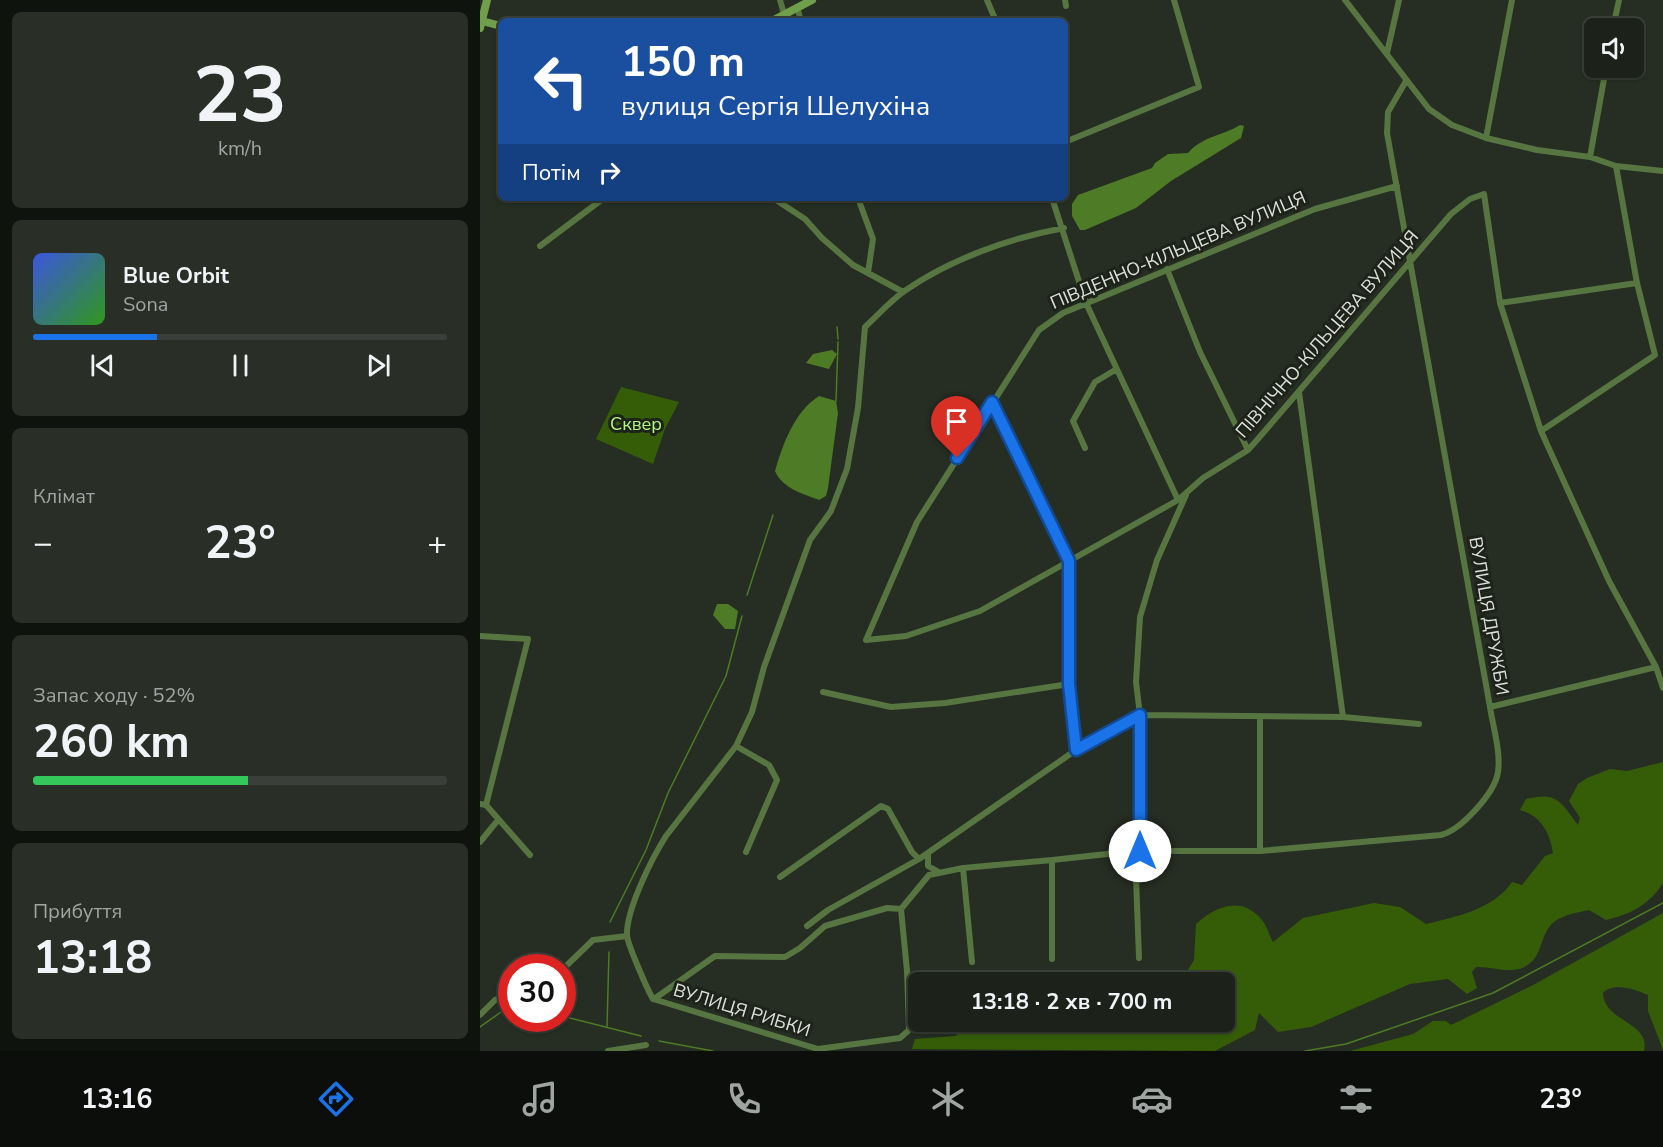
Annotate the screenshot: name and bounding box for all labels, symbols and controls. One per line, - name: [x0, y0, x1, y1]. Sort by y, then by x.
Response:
- map controls: [1584, 18, 1644, 78]
- button: sound: [1584, 18, 1644, 78]
- text: 150 m: [621, 34, 745, 91]
- text: 23: [193, 42, 287, 149]
- icon: left: [522, 42, 600, 120]
- text: вулиця Сергія Шелухіна: [621, 88, 930, 125]
- text: km/h: [218, 135, 262, 162]
- icon: right: [593, 156, 626, 189]
- text: Потім: [522, 158, 581, 188]
- street label: ПІВДЕННО-КІЛЬЦЕВА ВУЛИЦЯ: [1047, 185, 1309, 315]
- street label: ПІВНІЧНО-КІЛЬЦЕВА ВУЛИЦЯ: [1230, 225, 1424, 443]
- text: Blue Orbit: [123, 261, 229, 291]
- text: Sona: [123, 291, 168, 318]
- icon: previous: [86, 349, 119, 382]
- icon: pause: [224, 349, 257, 382]
- icon: next: [362, 349, 395, 382]
- pin: [931, 396, 982, 458]
- icon: arrive: [940, 405, 973, 438]
- park label: Сквер: [610, 412, 662, 436]
- text: Клімат: [33, 483, 95, 510]
- text: 23°: [204, 513, 276, 574]
- text: −: [33, 521, 53, 566]
- text: +: [427, 521, 447, 566]
- street label: ВУЛИЦЯ ДРУЖБИ: [1463, 535, 1515, 697]
- text: Запас ходу · 52%: [33, 682, 195, 709]
- text: 260 km: [33, 712, 190, 773]
- position arrow: [1108, 819, 1172, 883]
- text: Прибуття: [33, 898, 122, 925]
- text: 13:18: [33, 928, 152, 989]
- speed limit sign: 30: [498, 954, 576, 1032]
- street label: ВУЛИЦЯ РИБКИ: [670, 978, 814, 1042]
- text: 13:18 · 2 хв · 700 m: [971, 987, 1172, 1017]
- icon: directions: [315, 1078, 357, 1120]
- icon: music: [519, 1078, 561, 1120]
- icon: phone: [723, 1078, 765, 1120]
- icon: climate: [927, 1078, 969, 1120]
- icon: car: [1131, 1078, 1173, 1120]
- icon: filters: [1335, 1078, 1377, 1120]
- text: 13:16: [81, 1081, 153, 1118]
- text: 23°: [1539, 1081, 1582, 1118]

